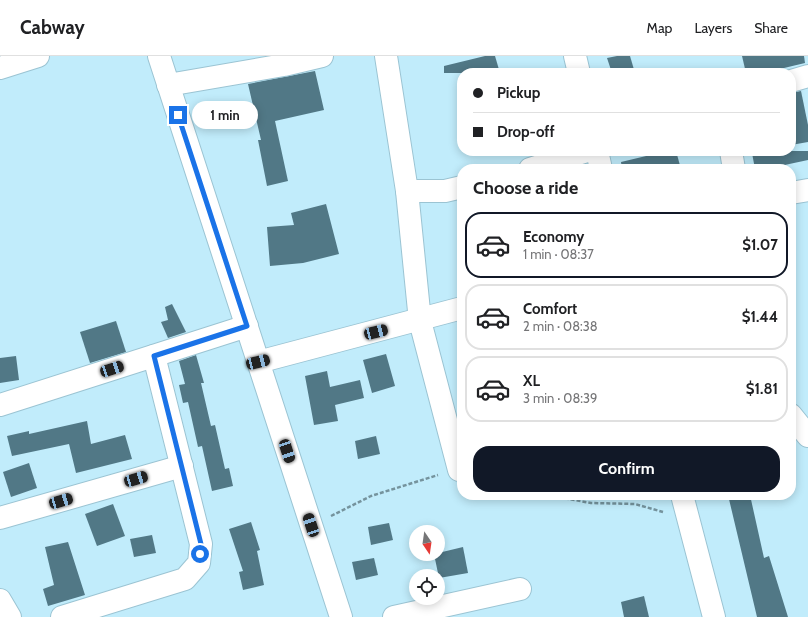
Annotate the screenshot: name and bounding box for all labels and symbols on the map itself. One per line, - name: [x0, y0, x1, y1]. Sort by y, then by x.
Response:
- callout: 1 min: [192, 101, 258, 129]
- route end: [169, 106, 187, 124]
- car: [363, 323, 389, 341]
- car: [245, 353, 271, 371]
- car: [99, 360, 125, 378]
- car: [278, 438, 296, 464]
- car: [123, 470, 149, 488]
- car: [48, 492, 74, 510]
- car: [302, 512, 320, 538]
- north arrow: [409, 525, 445, 561]
- route start: [191, 545, 209, 563]

